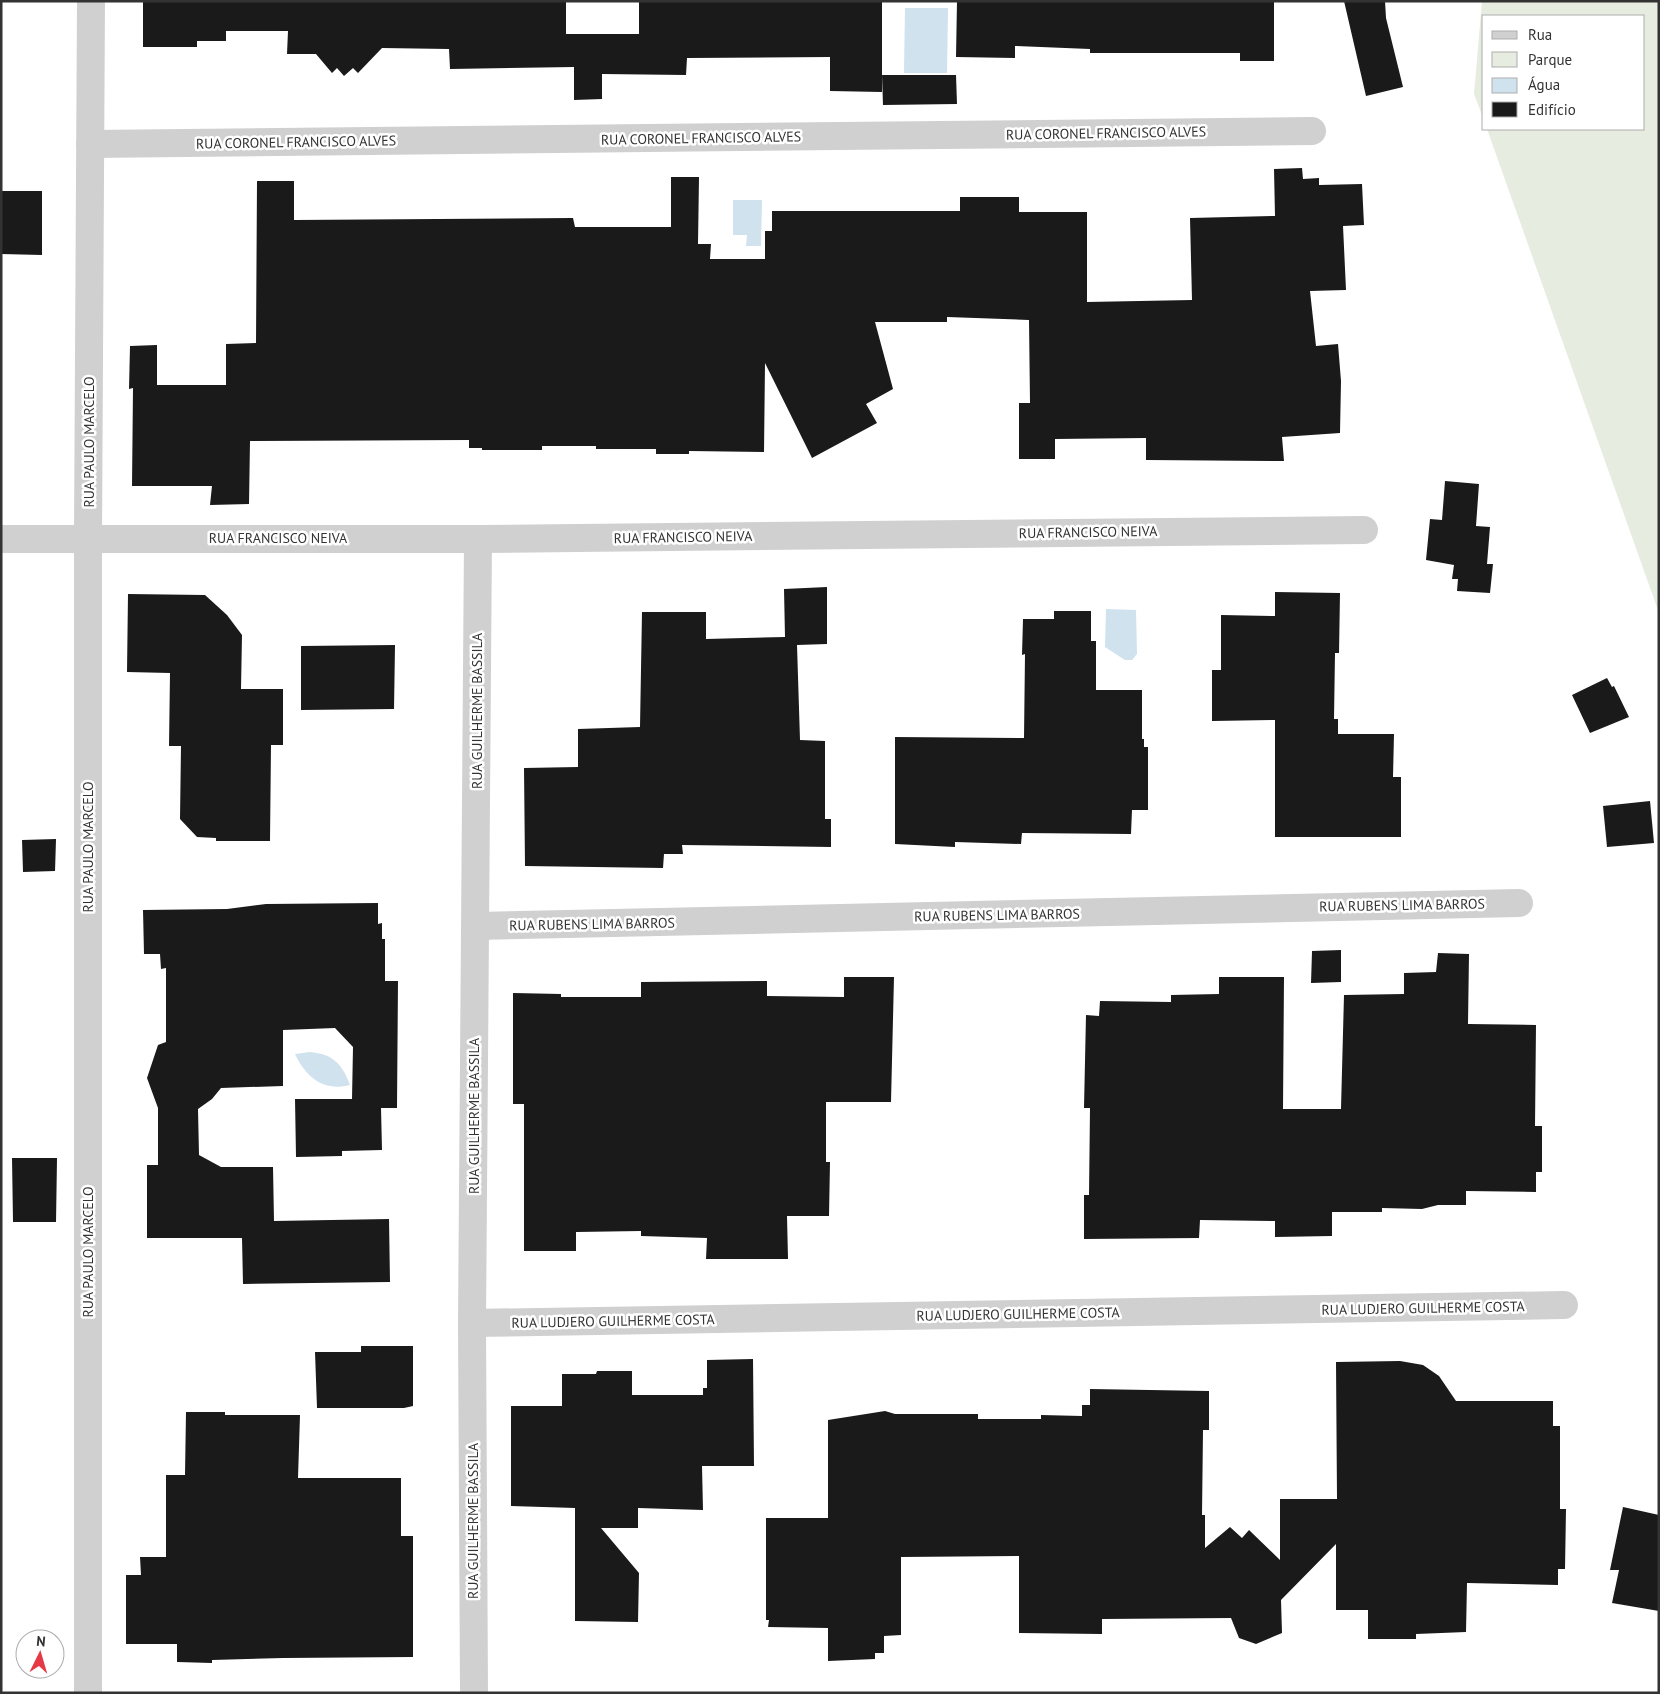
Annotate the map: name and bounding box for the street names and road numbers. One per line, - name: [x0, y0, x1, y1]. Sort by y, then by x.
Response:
- street label: RUA CORONEL FRANCISCO ALVES: [1006, 122, 1206, 144]
- street label: RUA CORONEL FRANCISCO ALVES: [601, 127, 801, 149]
- street label: RUA CORONEL FRANCISCO ALVES: [196, 131, 396, 153]
- street label: RUA PAULO MARCELO: [80, 376, 98, 508]
- street label: RUA FRANCISCO NEIVA: [1019, 522, 1158, 542]
- street label: RUA FRANCISCO NEIVA: [614, 527, 753, 547]
- street label: RUA FRANCISCO NEIVA: [209, 529, 348, 547]
- street label: RUA GUILHERME BASSILA: [468, 632, 486, 789]
- street label: RUA PAULO MARCELO: [79, 781, 97, 913]
- street label: RUA RUBENS LIMA BARROS: [1319, 895, 1485, 915]
- street label: RUA RUBENS LIMA BARROS: [914, 905, 1080, 925]
- street label: RUA RUBENS LIMA BARROS: [509, 914, 675, 934]
- street label: RUA GUILHERME BASSILA: [465, 1037, 483, 1194]
- street label: RUA PAULO MARCELO: [79, 1186, 97, 1318]
- street label: RUA LUDJERO GUILHERME COSTA: [1321, 1297, 1526, 1319]
- street label: RUA LUDJERO GUILHERME COSTA: [916, 1303, 1121, 1325]
- street label: RUA LUDJERO GUILHERME COSTA: [511, 1310, 716, 1332]
- street label: RUA GUILHERME BASSILA: [464, 1442, 482, 1599]

